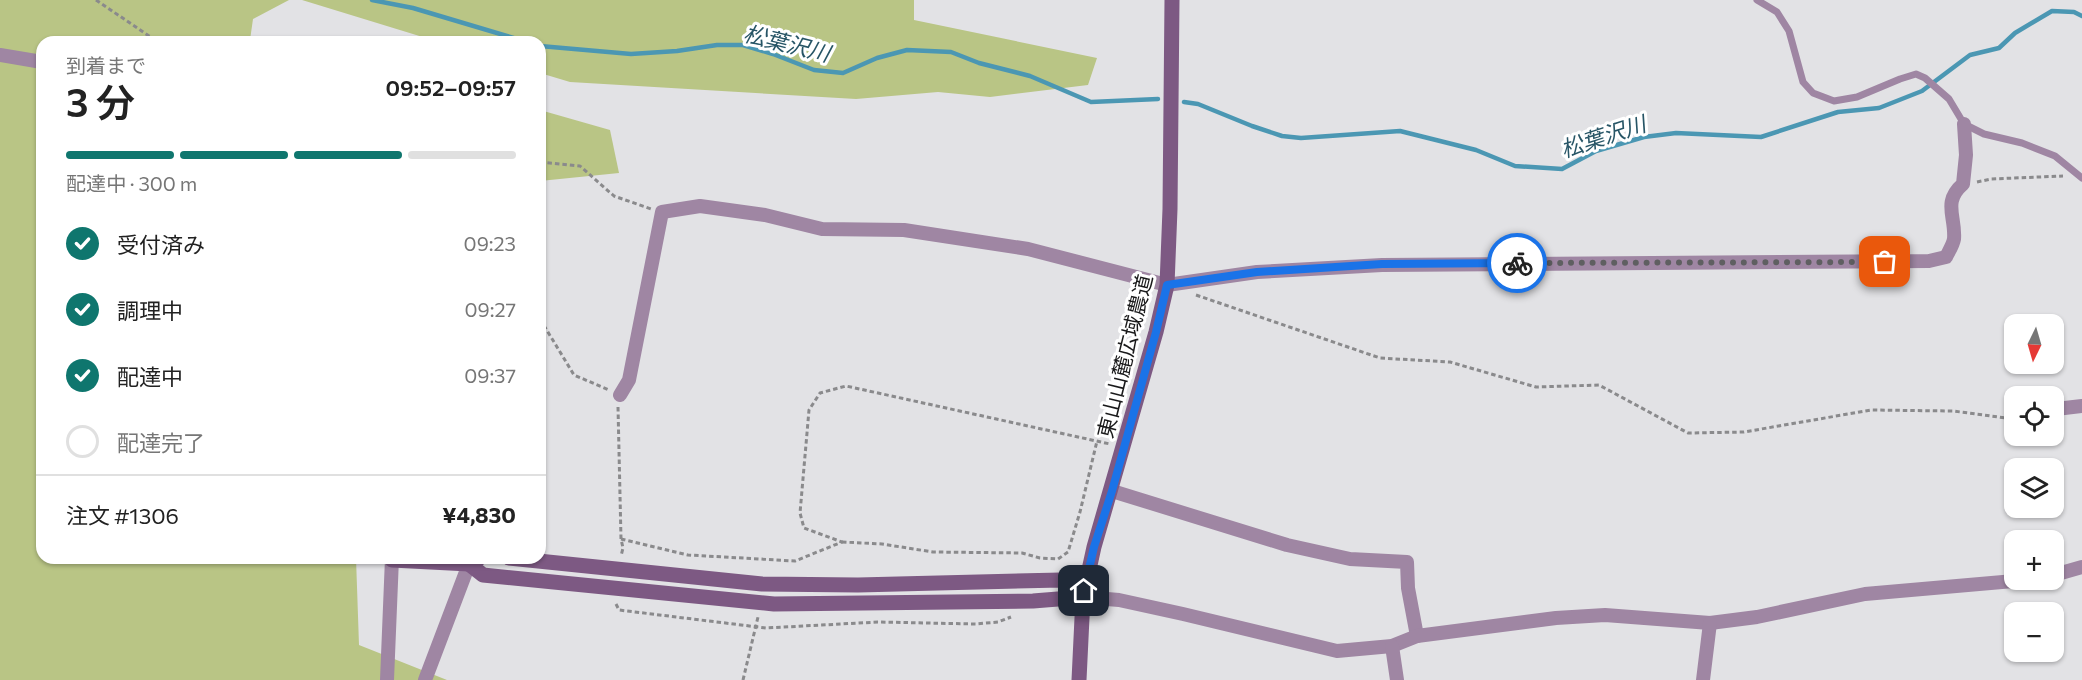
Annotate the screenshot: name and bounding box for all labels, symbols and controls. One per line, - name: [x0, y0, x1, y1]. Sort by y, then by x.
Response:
- water label: 松葉沢川: [741, 19, 835, 67]
- text: 到着まで: [66, 53, 146, 77]
- text: 09:52–09:57: [386, 74, 516, 101]
- text: 3 分: [66, 77, 135, 125]
- water label: 松葉沢川: [1557, 109, 1651, 162]
- text: 配達中 · 300 m: [66, 171, 197, 195]
- icon: check: [66, 227, 99, 260]
- text: 受付済み: [117, 231, 205, 258]
- text: 09:23: [464, 231, 516, 255]
- courier: [1487, 233, 1547, 293]
- pin: [1859, 236, 1910, 287]
- icon: bag: [1868, 245, 1901, 278]
- icon: bike: [1501, 247, 1534, 280]
- street label: 東山山麓広域農道: [1092, 271, 1156, 441]
- icon: check: [66, 293, 99, 326]
- text: 調理中: [117, 297, 183, 324]
- text: 09:27: [464, 297, 516, 321]
- north arrow: [2004, 314, 2064, 374]
- map controls: [2004, 314, 2064, 662]
- icon: check: [66, 359, 99, 392]
- text: 配達中: [117, 363, 183, 390]
- text: 09:37: [464, 363, 516, 387]
- button: locate: [2004, 386, 2064, 446]
- text: 配達完了: [117, 429, 205, 456]
- button: layers: [2004, 458, 2064, 518]
- text: ¥4,830: [442, 501, 516, 528]
- text: 注文 #1306: [66, 502, 179, 529]
- button: +: [2004, 530, 2064, 590]
- pin: [1058, 565, 1109, 616]
- icon: home: [1067, 574, 1100, 607]
- button: −: [2004, 602, 2064, 662]

